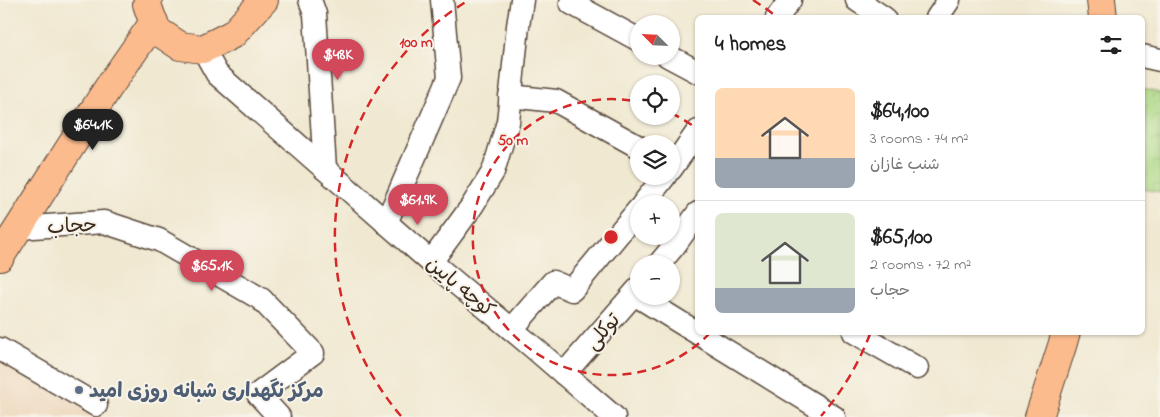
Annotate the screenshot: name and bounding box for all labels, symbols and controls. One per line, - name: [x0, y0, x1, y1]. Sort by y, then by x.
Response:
- north arrow: [630, 15, 680, 65]
- map controls: [630, 15, 680, 305]
- text: 4 homes: [715, 30, 786, 60]
- icon: filters: [1097, 31, 1125, 59]
- text: 100 m: [399, 32, 433, 54]
- pin: $48K: [308, 38, 368, 81]
- text: $48K: [323, 43, 353, 67]
- button: locate: [630, 75, 680, 125]
- text: $64,100: [870, 97, 929, 127]
- pin: $64.1K: [52, 108, 134, 151]
- icon: home: [755, 108, 815, 168]
- text: $64.1K: [73, 113, 113, 137]
- text: 3 rooms · 74 m²: [870, 127, 969, 151]
- text: 50 m: [498, 130, 529, 152]
- button: layers: [630, 135, 680, 185]
- text: شنب غازان: [870, 153, 940, 177]
- pin: $61.9K: [377, 184, 459, 226]
- text: $61.9K: [399, 188, 437, 212]
- button: +: [630, 195, 680, 245]
- street label: حجاب: [46, 212, 98, 243]
- text: $65,100: [870, 223, 932, 253]
- centre of rings: [602, 228, 620, 246]
- icon: home: [755, 233, 815, 293]
- pin: $65.1K: [171, 250, 253, 292]
- street label: کوچه پایین: [419, 250, 500, 325]
- text: 2 rooms · 72 m²: [870, 253, 971, 277]
- text: $65.1K: [191, 254, 233, 278]
- button: −: [630, 255, 680, 305]
- text: حجاب: [870, 279, 910, 303]
- street label: توکلی: [580, 308, 628, 358]
- place label: مرکز نگهداری شبانه روزی امید: [89, 378, 324, 407]
- marker: مرکز نگهداری شبانه روزی امید: [73, 384, 85, 396]

